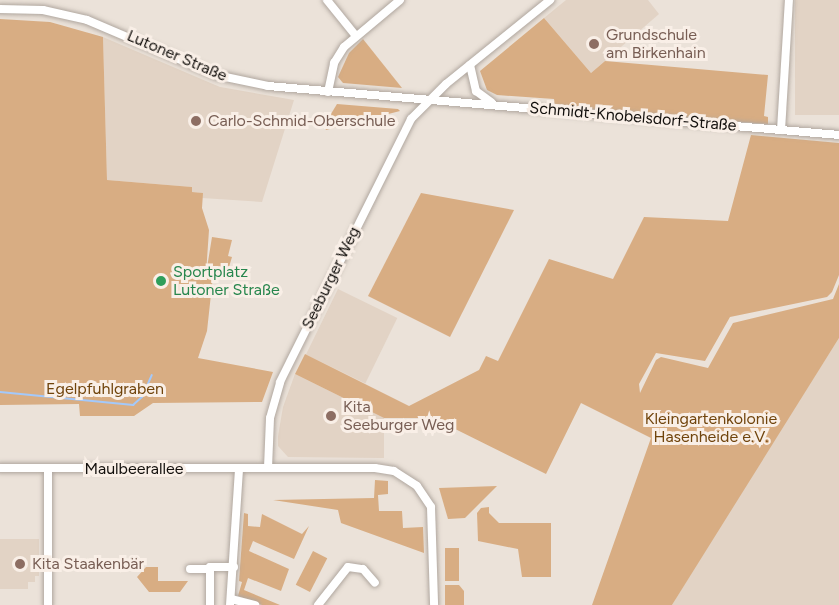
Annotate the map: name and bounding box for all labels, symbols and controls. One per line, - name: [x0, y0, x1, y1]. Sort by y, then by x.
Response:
- place label: Grundschule am Birkenhain: [606, 25, 706, 63]
- street label: Lutoner Straße: [124, 26, 230, 86]
- marker: Grundschule am Birkenhain: [587, 37, 601, 51]
- street label: Schmidt-Knobelsdorf-Straße: [529, 98, 737, 136]
- place label: Carlo-Schmid-Oberschule: [208, 111, 396, 131]
- marker: Carlo-Schmid-Oberschule: [189, 114, 203, 128]
- street label: Seeburger Weg: [298, 224, 364, 332]
- place label: Sportplatz Lutoner Straße: [173, 262, 280, 300]
- marker: Sportplatz Lutoner Straße: [154, 274, 168, 288]
- park label: Egelpfuhlgraben: [46, 379, 164, 399]
- place label: Kita Seeburger Weg: [343, 397, 454, 435]
- marker: Kita Seeburger Weg: [324, 409, 338, 423]
- park label: Kleingartenkolonie Hasenheide e.V.: [645, 409, 777, 447]
- street label: Maulbeerallee: [84, 459, 184, 479]
- place label: Kita Staakenbär: [32, 554, 144, 574]
- marker: Kita Staakenbär: [13, 557, 27, 571]

